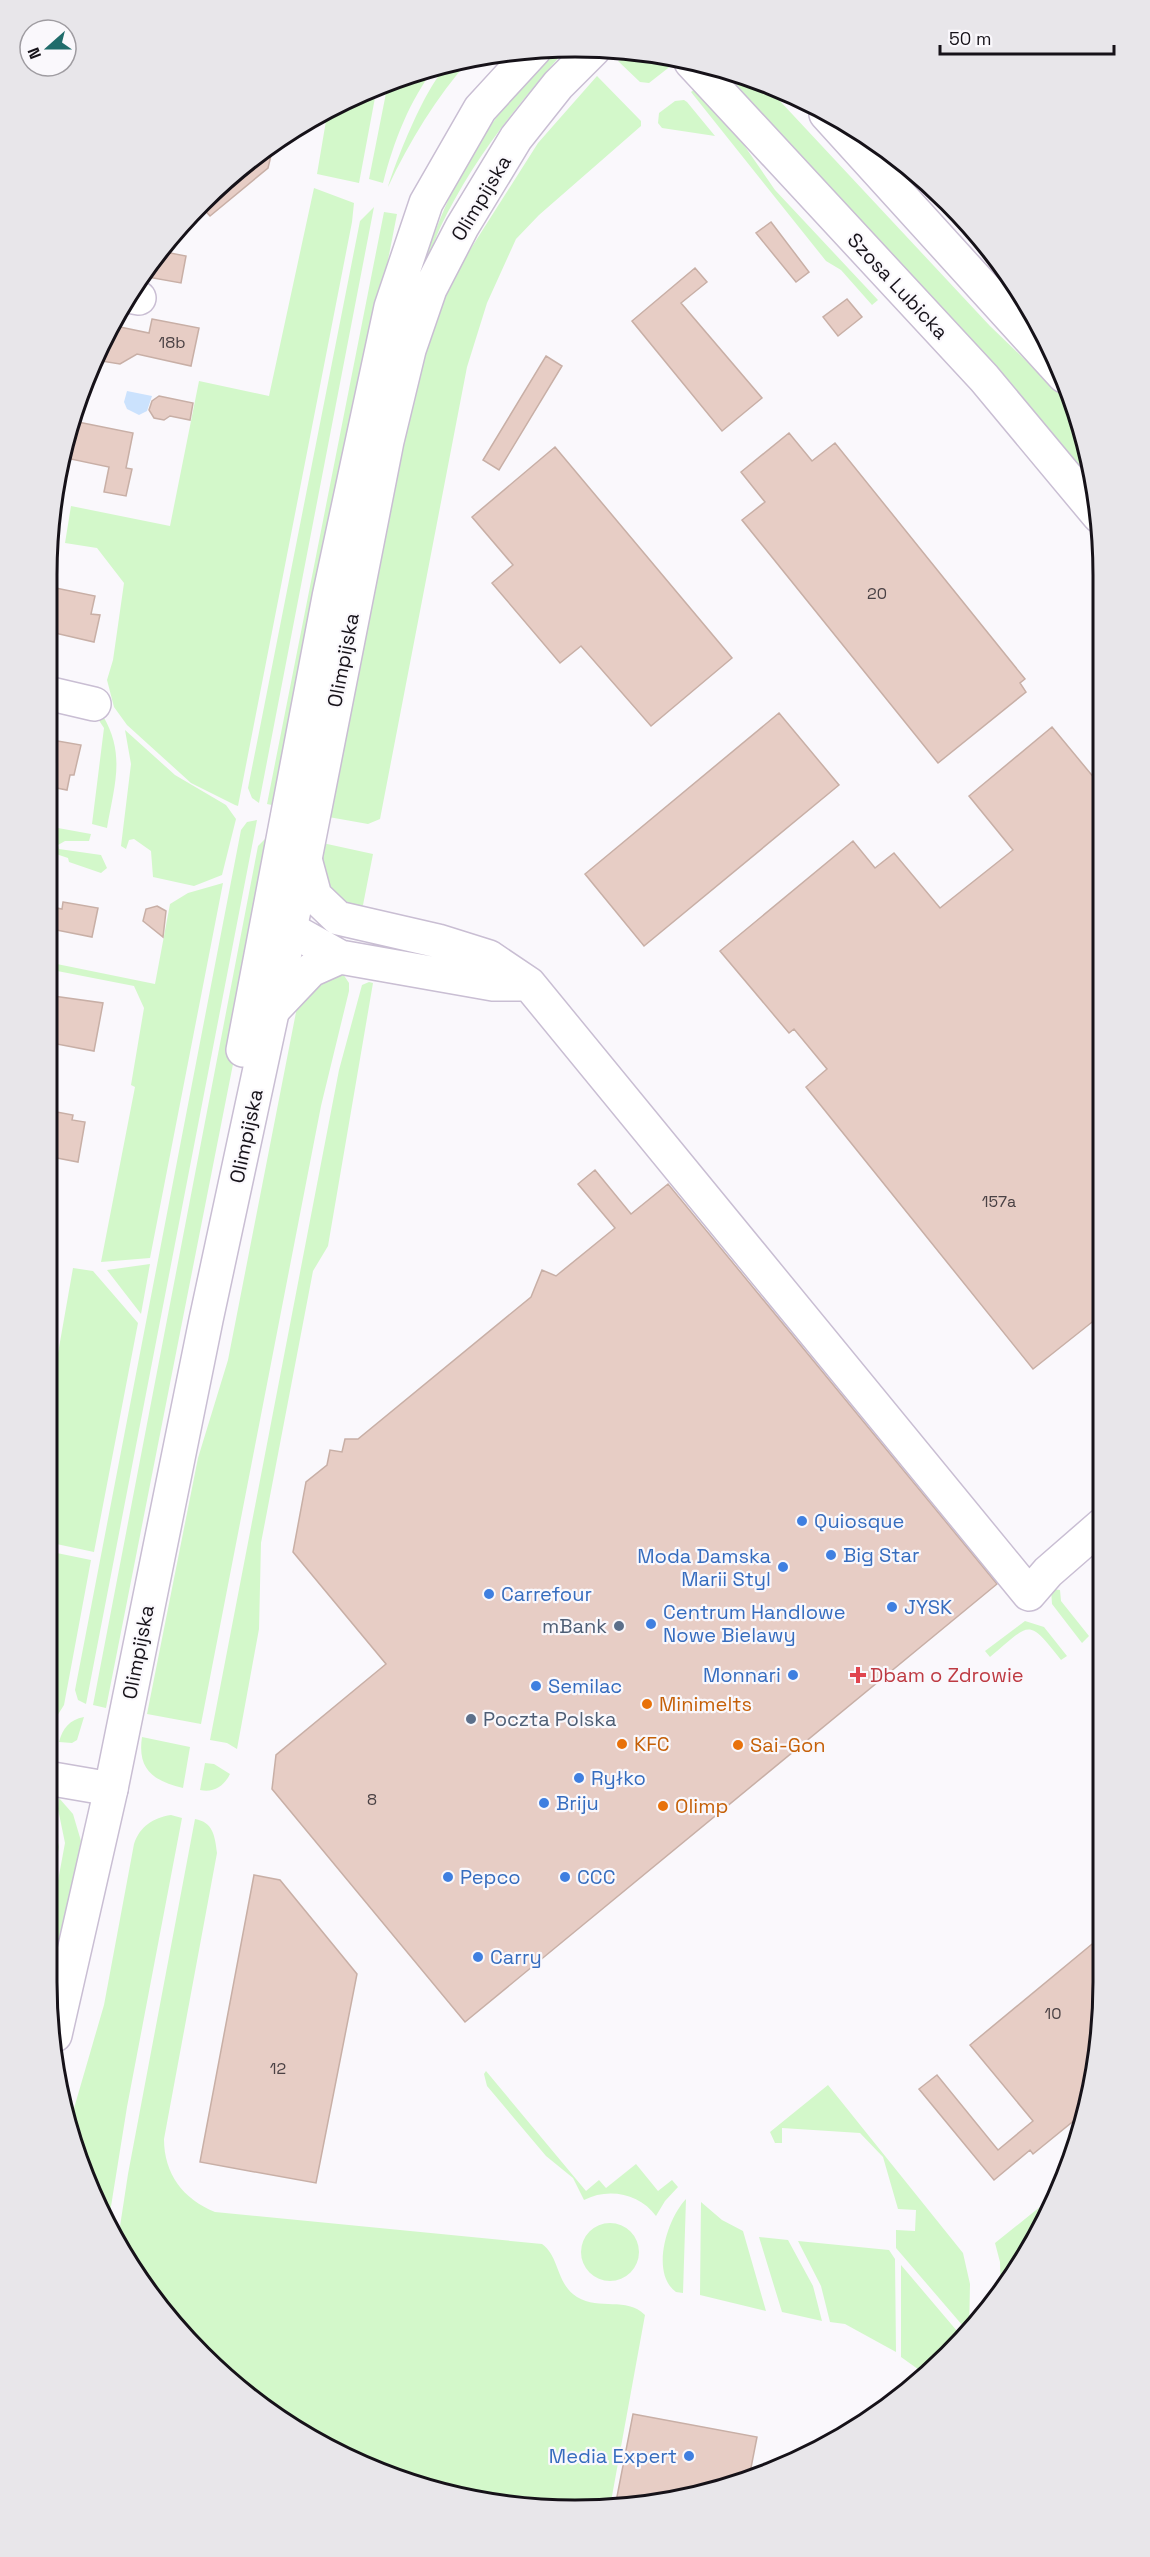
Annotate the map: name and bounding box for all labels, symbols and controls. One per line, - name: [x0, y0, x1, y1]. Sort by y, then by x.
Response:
- north arrow: [18, 18, 78, 78]
- scale bar: [940, 18, 1114, 56]
- text: 50 m: [949, 27, 991, 50]
- text: N: [23, 44, 46, 62]
- street label: Olimpijska: [445, 150, 517, 246]
- street label: Szosa Lubicka: [842, 227, 954, 345]
- house number: 18b: [159, 332, 185, 353]
- house number: 20: [867, 583, 887, 604]
- street label: Olimpijska: [321, 611, 365, 709]
- street label: Olimpijska: [223, 1087, 269, 1185]
- house number: 157a: [982, 1191, 1016, 1212]
- place label: Quiosque: [814, 1508, 904, 1534]
- marker: Quiosque: [795, 1514, 809, 1528]
- place label: Big Star: [843, 1542, 920, 1568]
- place label: Moda Damska Marii Styl: [637, 1543, 771, 1592]
- marker: Big Star: [824, 1548, 838, 1562]
- marker: Moda Damska Marii Styl: [776, 1560, 790, 1574]
- place label: Carrefour: [501, 1581, 592, 1607]
- marker: Carrefour: [482, 1587, 496, 1601]
- place label: JYSK: [904, 1594, 952, 1620]
- place label: Centrum Handlowe Nowe Bielawy: [663, 1599, 845, 1648]
- marker: JYSK: [885, 1600, 899, 1614]
- street label: Olimpijska: [116, 1603, 160, 1701]
- place label: mBank: [542, 1613, 607, 1639]
- marker: Centrum Handlowe Nowe Bielawy: [644, 1617, 658, 1631]
- marker: mBank: [612, 1619, 626, 1633]
- place label: Monnari: [703, 1662, 781, 1688]
- place label: Dbam o Zdrowie: [870, 1662, 1024, 1688]
- marker: Monnari: [786, 1668, 800, 1682]
- marker: Dbam o Zdrowie: [851, 1668, 865, 1682]
- place label: Semilac: [548, 1673, 622, 1699]
- marker: Semilac: [529, 1679, 543, 1693]
- place label: Minimelts: [659, 1691, 752, 1717]
- marker: Minimelts: [640, 1697, 654, 1711]
- place label: Poczta Polska: [483, 1706, 616, 1732]
- marker: Poczta Polska: [464, 1712, 478, 1726]
- place label: KFC: [634, 1731, 670, 1757]
- place label: Sai-Gon: [750, 1732, 826, 1758]
- marker: KFC: [615, 1737, 629, 1751]
- marker: Sai-Gon: [731, 1738, 745, 1752]
- place label: Ryłko: [591, 1765, 646, 1791]
- marker: Ryłko: [572, 1771, 586, 1785]
- house number: 8: [367, 1789, 377, 1810]
- place label: Briju: [556, 1790, 599, 1816]
- place label: Olimp: [675, 1793, 728, 1819]
- marker: Briju: [537, 1796, 551, 1810]
- marker: Olimp: [656, 1799, 670, 1813]
- place label: Pepco: [460, 1864, 521, 1890]
- place label: CCC: [577, 1864, 616, 1890]
- marker: Pepco: [441, 1870, 455, 1884]
- marker: CCC: [558, 1870, 572, 1884]
- place label: Carry: [490, 1944, 542, 1970]
- marker: Carry: [471, 1950, 485, 1964]
- house number: 10: [1045, 2003, 1061, 2024]
- house number: 12: [270, 2058, 286, 2079]
- place label: Media Expert: [549, 2443, 677, 2469]
- marker: Media Expert: [682, 2449, 696, 2463]

